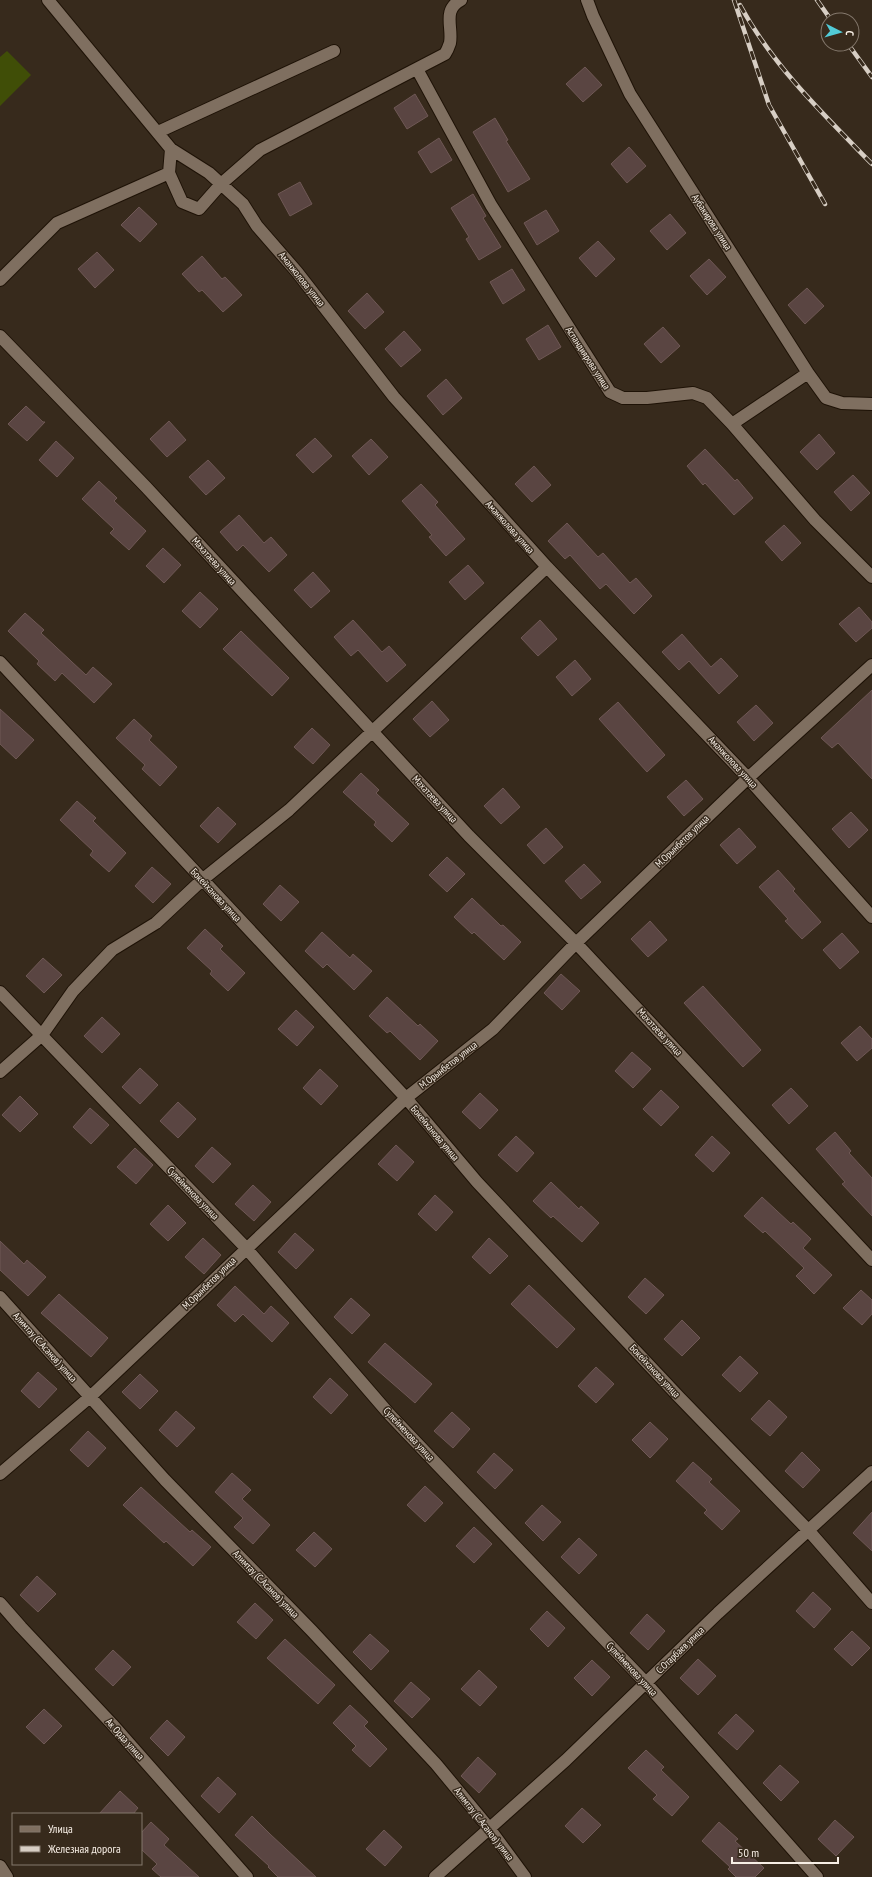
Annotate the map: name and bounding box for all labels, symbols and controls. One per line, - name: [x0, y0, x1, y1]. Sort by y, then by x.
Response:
- north arrow: [820, 12, 860, 52]
- text: С: [843, 30, 857, 36]
- street label: Аубакирова улица: [689, 192, 735, 252]
- street label: Аманжолова улица: [276, 249, 328, 309]
- street label: Аспандиярова улица: [563, 324, 613, 392]
- street label: Аманжолова улица: [483, 498, 537, 556]
- street label: Махатаева улица: [189, 534, 239, 588]
- street label: Аманжолова улица: [705, 733, 761, 791]
- street label: Махатаева улица: [410, 772, 460, 826]
- street label: М.Орынбетов улица: [652, 812, 712, 870]
- street label: Бокейханова улица: [188, 866, 244, 924]
- street label: Махатаева улица: [635, 1005, 685, 1059]
- street label: М.Орынбетов улица: [416, 1038, 480, 1092]
- street label: Бокейханова улица: [408, 1103, 462, 1163]
- street label: Сулейменова улица: [164, 1164, 222, 1222]
- street label: М.Орынбетов улица: [179, 1254, 239, 1312]
- street label: Алимтау (С.Асанов) улица: [10, 1309, 80, 1385]
- street label: Бокейханова улица: [627, 1342, 683, 1400]
- street label: Сулейменова улица: [381, 1404, 437, 1464]
- street label: Алимтау (С.Асанов) улица: [230, 1547, 302, 1621]
- street label: С.Отарбаев улица: [653, 1624, 707, 1676]
- street label: Сулейменова улица: [604, 1639, 660, 1699]
- street label: Ак Орда улица: [103, 1716, 147, 1762]
- street label: Алимтау (С.Асанов) улица: [451, 1785, 517, 1863]
- legend: [12, 1813, 142, 1865]
- text: Улица: [48, 1821, 73, 1836]
- scale bar: [732, 1839, 838, 1865]
- text: Железная дорога: [47, 1841, 121, 1856]
- text: 50 m: [738, 1845, 759, 1860]

